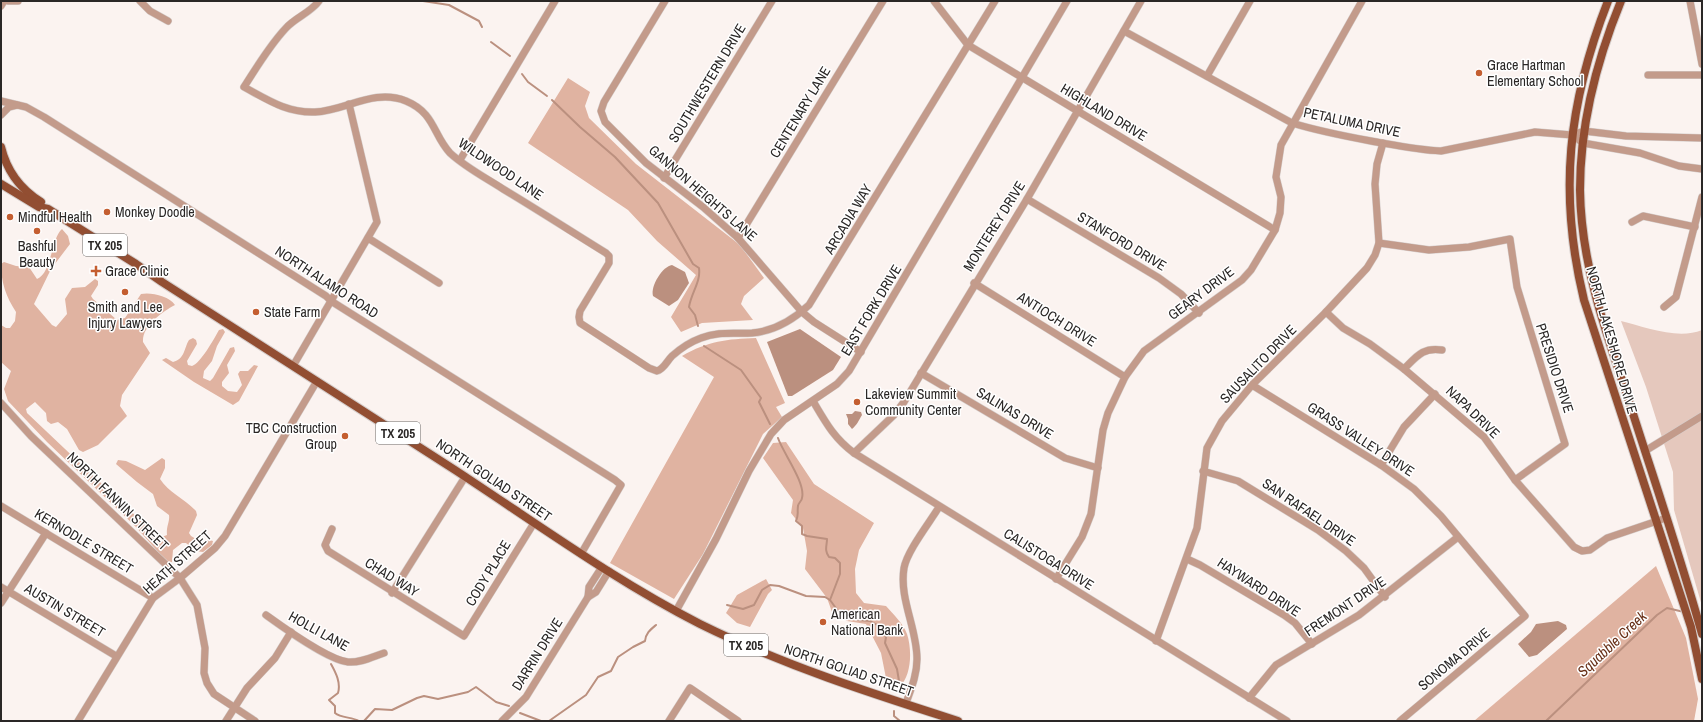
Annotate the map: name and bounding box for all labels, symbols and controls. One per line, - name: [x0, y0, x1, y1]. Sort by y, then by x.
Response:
- street label: SOUTHWESTERN DRIVE: [664, 20, 750, 146]
- place label: Grace Hartman Elementary School: [1487, 56, 1583, 90]
- street label: CENTENARY LANE: [766, 63, 834, 161]
- marker: Grace Hartman Elementary School: [1474, 68, 1484, 78]
- street label: HIGHLAND DRIVE: [1058, 79, 1150, 145]
- street label: PETALUMA DRIVE: [1302, 103, 1402, 141]
- street label: WILDWOOD LANE: [455, 134, 547, 204]
- street label: GANNON HEIGHTS LANE: [645, 141, 761, 245]
- street label: MONTEREY DRIVE: [959, 177, 1029, 275]
- street label: ARCADIA WAY: [820, 180, 876, 258]
- place label: Monkey Doodle: [115, 203, 195, 221]
- marker: Monkey Doodle: [102, 207, 112, 217]
- street label: STANFORD DRIVE: [1074, 207, 1170, 275]
- place label: Mindful Health: [18, 208, 92, 226]
- marker: Mindful Health: [5, 212, 15, 222]
- marker: Bashful Beauty: [32, 226, 42, 236]
- road number: TX 205: [83, 234, 127, 256]
- place label: Bashful Beauty: [18, 237, 56, 271]
- street label: NORTH ALAMO ROAD: [272, 242, 382, 322]
- street label: EAST FORK DRIVE: [837, 261, 905, 359]
- place label: Grace Clinic: [105, 262, 169, 280]
- street label: GEARY DRIVE: [1164, 262, 1238, 324]
- street label: NORTH LAKESHORE DRIVE: [1582, 264, 1642, 416]
- marker: Grace Clinic: [90, 265, 102, 277]
- marker: Smith and Lee Injury Lawyers: [120, 287, 130, 297]
- street label: ANTIOCH DRIVE: [1013, 287, 1100, 350]
- place label: Smith and Lee Injury Lawyers: [88, 298, 162, 332]
- place label: State Farm: [264, 303, 320, 321]
- marker: State Farm: [251, 307, 261, 317]
- street label: SAUSALITO DRIVE: [1216, 321, 1300, 407]
- street label: PRESIDIO DRIVE: [1532, 321, 1578, 415]
- street label: NAPA DRIVE: [1442, 382, 1504, 442]
- street label: SALINAS DRIVE: [973, 383, 1057, 443]
- place label: Lakeview Summit Community Center: [865, 385, 962, 419]
- marker: Lakeview Summit Community Center: [852, 397, 862, 407]
- street label: GRASS VALLEY DRIVE: [1304, 398, 1418, 480]
- place label: TBC Construction Group: [246, 419, 337, 453]
- road number: TX 205: [376, 422, 420, 444]
- marker: TBC Construction Group: [340, 431, 350, 441]
- street label: NORTH GOLIAD STREET: [433, 435, 555, 525]
- street label: NORTH FANNIN STREET: [63, 448, 173, 554]
- street label: SAN RAFAEL DRIVE: [1259, 474, 1359, 550]
- street label: KERNODLE STREET: [32, 505, 136, 577]
- street label: CALISTOGA DRIVE: [1000, 524, 1098, 594]
- street label: HEATH STREET: [139, 526, 215, 598]
- street label: CODY PLACE: [461, 537, 515, 609]
- street label: CHAD WAY: [362, 553, 423, 601]
- street label: HAYWARD DRIVE: [1214, 553, 1304, 621]
- street label: FREMONT DRIVE: [1301, 572, 1389, 640]
- street label: AUSTIN STREET: [21, 578, 108, 641]
- place label: American National Bank: [830, 605, 903, 639]
- water label: Squabble Creek: [1572, 605, 1652, 681]
- street label: HOLLI LANE: [286, 607, 352, 655]
- street label: DARRIN DRIVE: [508, 614, 566, 694]
- marker: American National Bank: [818, 617, 828, 627]
- street label: SONOMA DRIVE: [1414, 624, 1494, 694]
- road number: TX 205: [724, 634, 768, 656]
- street label: NORTH GOLIAD STREET: [782, 639, 916, 701]

